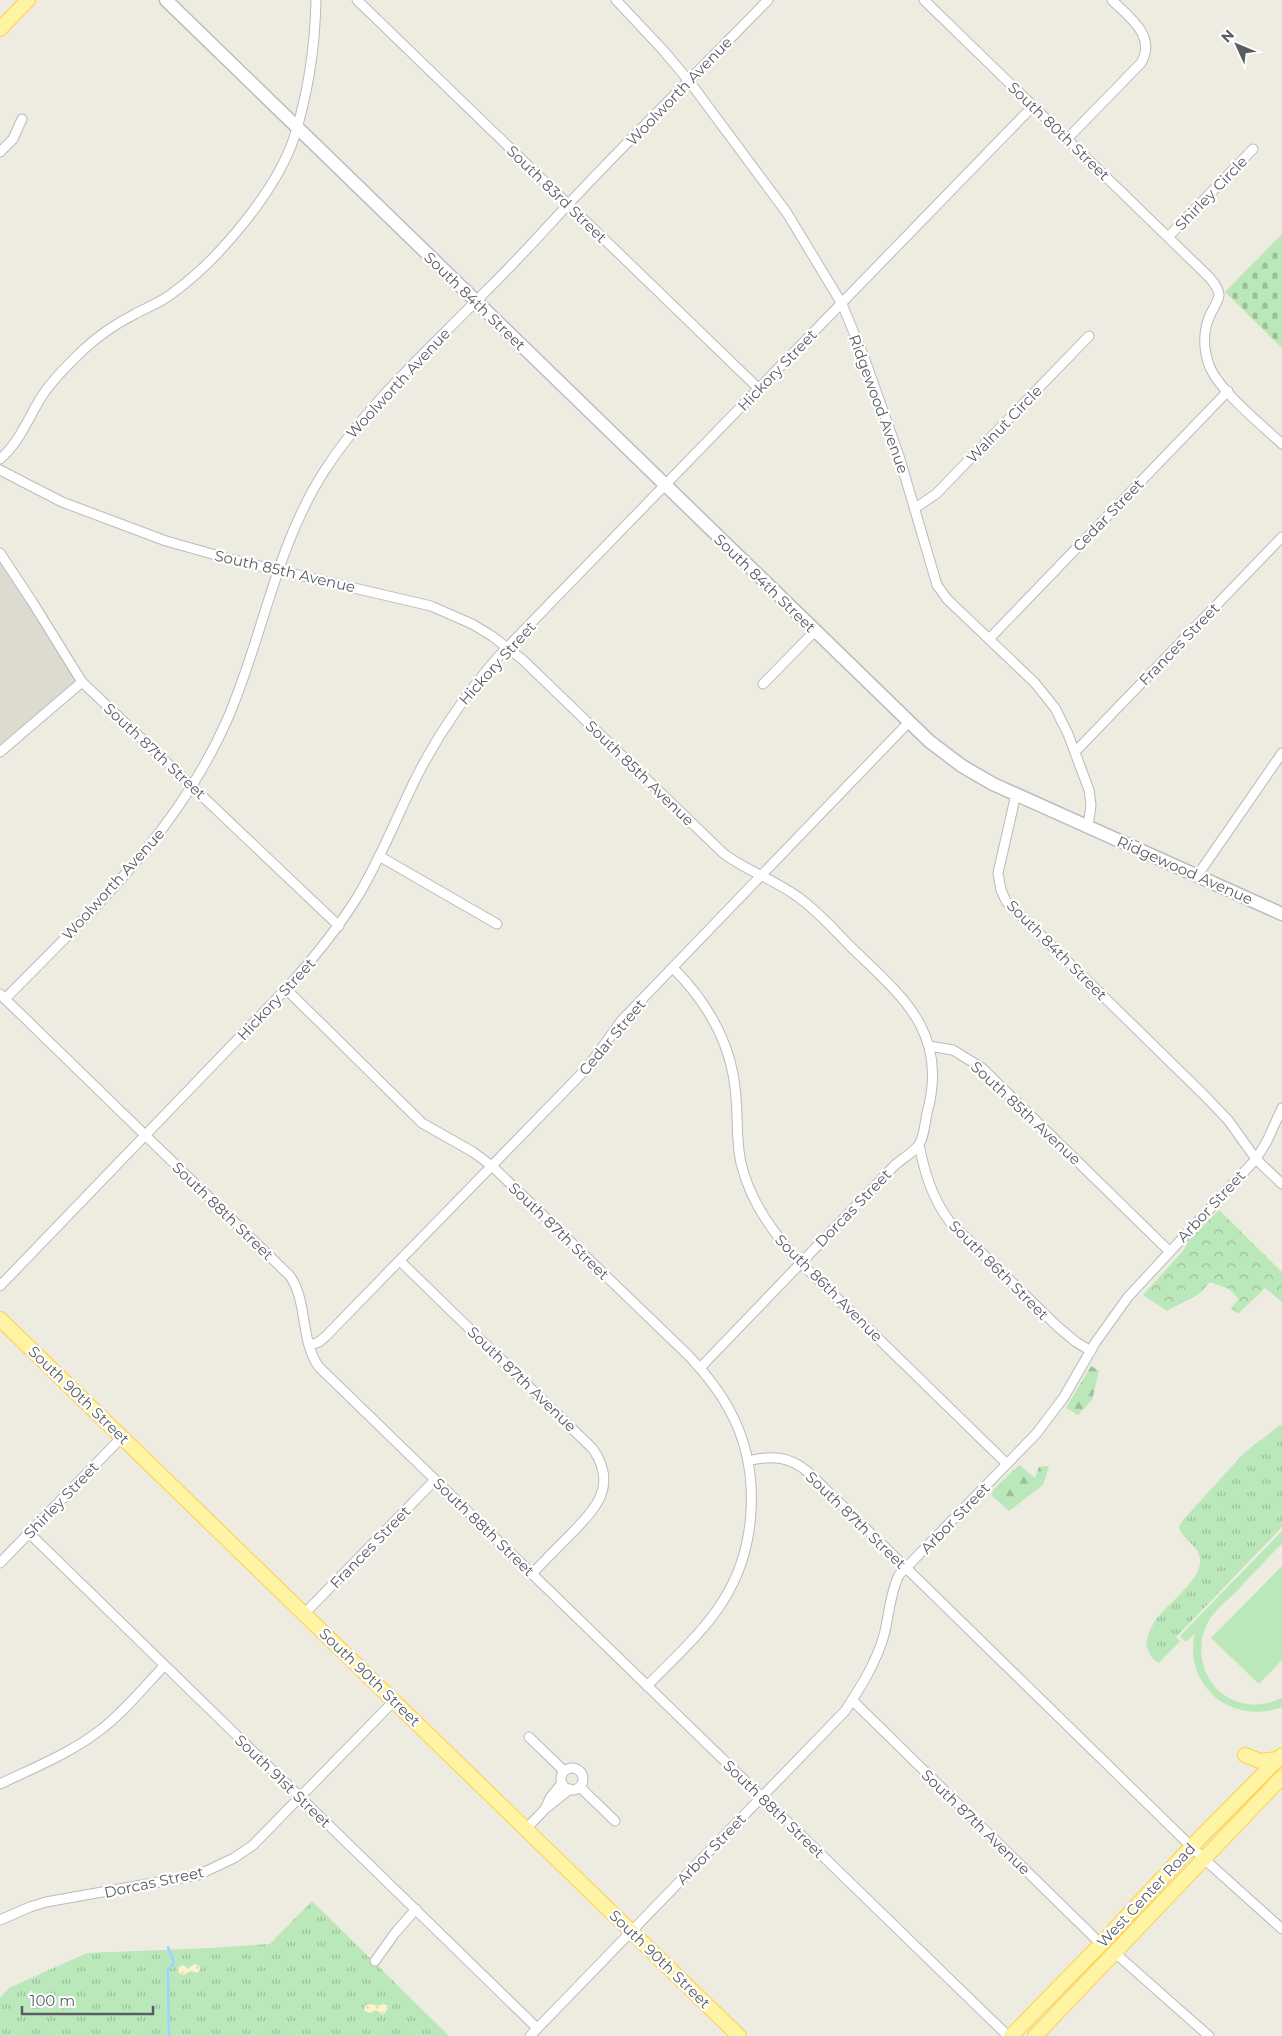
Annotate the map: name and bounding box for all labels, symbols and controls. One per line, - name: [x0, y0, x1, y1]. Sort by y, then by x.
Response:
- north arrow: [1212, 20, 1262, 70]
- text: N: [1217, 26, 1238, 46]
- street label: Woolworth Avenue: [622, 33, 736, 149]
- street label: South 80th Street: [1004, 78, 1114, 184]
- street label: South 83rd Street: [503, 141, 611, 247]
- street label: Shirley Circle: [1171, 152, 1251, 234]
- street label: South 84th Street: [420, 248, 530, 354]
- street label: Woolworth Avenue: [342, 324, 454, 442]
- street label: Hickory Street: [733, 325, 821, 415]
- street label: Ridgewood Avenue: [845, 332, 913, 476]
- street label: Walnut Circle: [962, 381, 1046, 467]
- street label: Cedar Street: [1069, 475, 1147, 555]
- street label: South 84th Street: [710, 530, 820, 636]
- street label: South 85th Avenue: [213, 546, 357, 596]
- street label: Frances Street: [1135, 599, 1223, 689]
- street label: Hickory Street: [454, 617, 540, 709]
- street label: South 87th Street: [100, 699, 210, 803]
- street label: South 85th Avenue: [582, 716, 698, 830]
- street label: Woolworth Avenue: [58, 824, 168, 944]
- street label: Ridgewood Avenue: [1114, 831, 1256, 909]
- street label: South 84th Street: [1003, 896, 1111, 1004]
- street label: Hickory Street: [233, 954, 319, 1044]
- street label: Cedar Street: [575, 995, 649, 1079]
- street label: South 85th Avenue: [967, 1057, 1085, 1169]
- street label: South 88th Street: [168, 1158, 278, 1264]
- street label: Dorcas Street: [811, 1165, 895, 1251]
- street label: Arbor Street: [1173, 1166, 1249, 1246]
- street label: South 87th Street: [505, 1178, 613, 1284]
- street label: South 86th Street: [945, 1216, 1053, 1324]
- street label: South 86th Avenue: [771, 1230, 887, 1346]
- street label: South 87th Avenue: [464, 1322, 580, 1436]
- street label: South 90th Street: [24, 1342, 134, 1448]
- street label: Shirley Street: [20, 1458, 102, 1542]
- street label: South 87th Street: [802, 1467, 910, 1573]
- street label: South 88th Street: [429, 1474, 539, 1580]
- street label: Arbor Street: [916, 1478, 994, 1558]
- street label: Frances Street: [326, 1502, 414, 1592]
- street label: South 90th Street: [315, 1624, 425, 1730]
- street label: South 91st Street: [231, 1730, 335, 1832]
- street label: South 88th Street: [719, 1756, 829, 1862]
- street label: South 87th Avenue: [918, 1765, 1034, 1879]
- street label: Arbor Street: [672, 1809, 750, 1889]
- street label: West Center Road: [1093, 1839, 1199, 1951]
- street label: Dorcas Street: [102, 1862, 206, 1902]
- street label: South 90th Street: [605, 1906, 715, 2012]
- scale bar: [22, 1984, 154, 2016]
- text: 100 m: [30, 1991, 75, 2010]

